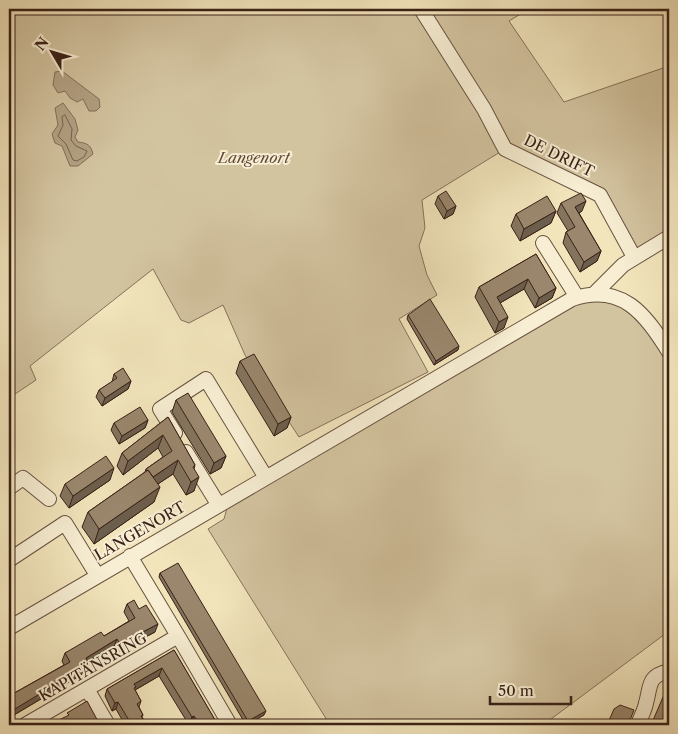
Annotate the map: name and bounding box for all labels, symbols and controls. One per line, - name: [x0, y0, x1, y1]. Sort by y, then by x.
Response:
- north arrow: [28, 28, 78, 78]
- text: N: [31, 34, 53, 54]
- street label: DE DRIFT: [521, 130, 598, 181]
- park label: Langenort: [217, 148, 291, 167]
- street label: LANGENORT: [91, 496, 189, 564]
- street label: KAPITÄNSRING: [35, 628, 150, 705]
- scale bar: [490, 674, 572, 706]
- text: 50 m: [498, 681, 534, 700]

